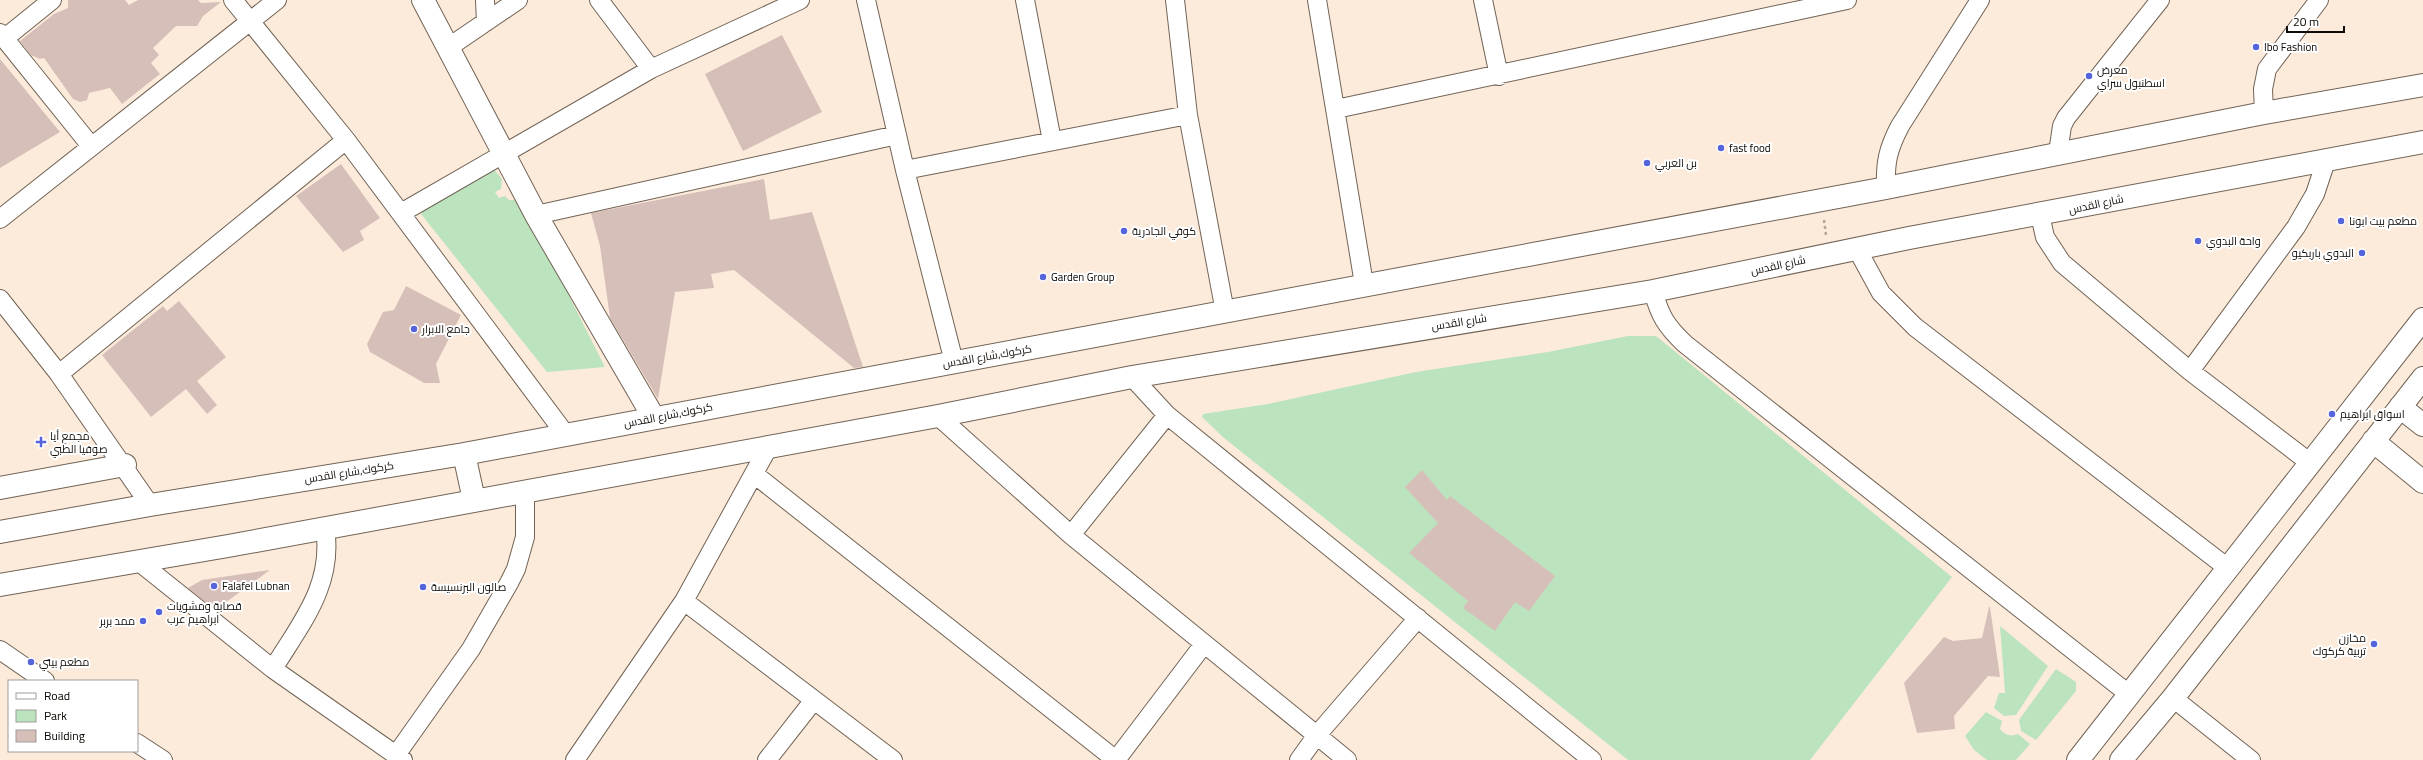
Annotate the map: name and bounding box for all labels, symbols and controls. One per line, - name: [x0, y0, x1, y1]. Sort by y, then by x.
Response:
- scale bar: [2287, 8, 2344, 34]
- text: 20 m: [2293, 10, 2319, 33]
- place label: Ibo Fashion: [2264, 37, 2317, 57]
- marker: Ibo Fashion: [2251, 42, 2261, 52]
- place label: معرض اسطنبول سراي: [2097, 60, 2165, 93]
- marker: معرض اسطنبول سراي: [2084, 71, 2094, 81]
- place label: fast food: [1729, 138, 1771, 158]
- marker: fast food: [1716, 143, 1726, 153]
- place label: بن العربي: [1655, 153, 1697, 173]
- marker: بن العربي: [1642, 158, 1652, 168]
- street label: شارع القدس: [2067, 188, 2125, 220]
- place label: مطعم بيت ابونا: [2349, 211, 2417, 231]
- marker: مطعم بيت ابونا: [2336, 216, 2346, 226]
- place label: كوفي الجادرية: [1132, 221, 1196, 241]
- marker: كوفي الجادرية: [1119, 226, 1129, 236]
- place label: واحة البدوي: [2206, 231, 2261, 251]
- marker: واحة البدوي: [2193, 236, 2203, 246]
- place label: البدوي باربكيو: [2292, 243, 2354, 263]
- marker: البدوي باربكيو: [2357, 248, 2367, 258]
- street label: شارع القدس: [1749, 249, 1807, 281]
- place label: Garden Group: [1051, 267, 1115, 287]
- marker: Garden Group: [1038, 272, 1048, 282]
- street label: شارع القدس: [1430, 308, 1488, 336]
- place label: جامع الابرار: [421, 319, 470, 339]
- marker: جامع الابرار: [409, 324, 419, 334]
- street label: كركوك,شارع القدس: [941, 338, 1033, 374]
- street label: كركوك,شارع القدس: [622, 397, 714, 433]
- place label: اسواق ابراهيم: [2340, 404, 2405, 424]
- marker: اسواق ابراهيم: [2327, 409, 2337, 419]
- place label: مجمع أيا صوفيا الطبي: [50, 426, 107, 459]
- marker: مجمع أيا صوفيا الطبي: [35, 436, 47, 448]
- street label: كركوك,شارع القدس: [303, 455, 395, 489]
- place label: Falafel Lubnan: [222, 576, 290, 596]
- place label: صالون البرنسيسة: [431, 577, 506, 597]
- marker: Falafel Lubnan: [209, 581, 219, 591]
- marker: صالون البرنسيسة: [418, 582, 428, 592]
- place label: قصابة ومشويات ابراهيم عرب: [167, 596, 242, 629]
- marker: قصابة ومشويات ابراهيم عرب: [154, 607, 164, 617]
- place label: ممد بربر: [99, 611, 135, 631]
- marker: ممد بربر: [138, 616, 148, 626]
- place label: مخازن تربية كركوك: [2313, 628, 2366, 661]
- marker: مخازن تربية كركوك: [2369, 639, 2379, 649]
- place label: مطعم بيتي: [39, 652, 89, 672]
- marker: مطعم بيتي: [26, 657, 36, 667]
- legend: [8, 680, 138, 752]
- text: Road: [44, 684, 70, 707]
- text: Park: [44, 704, 67, 727]
- text: Building: [44, 724, 85, 747]

